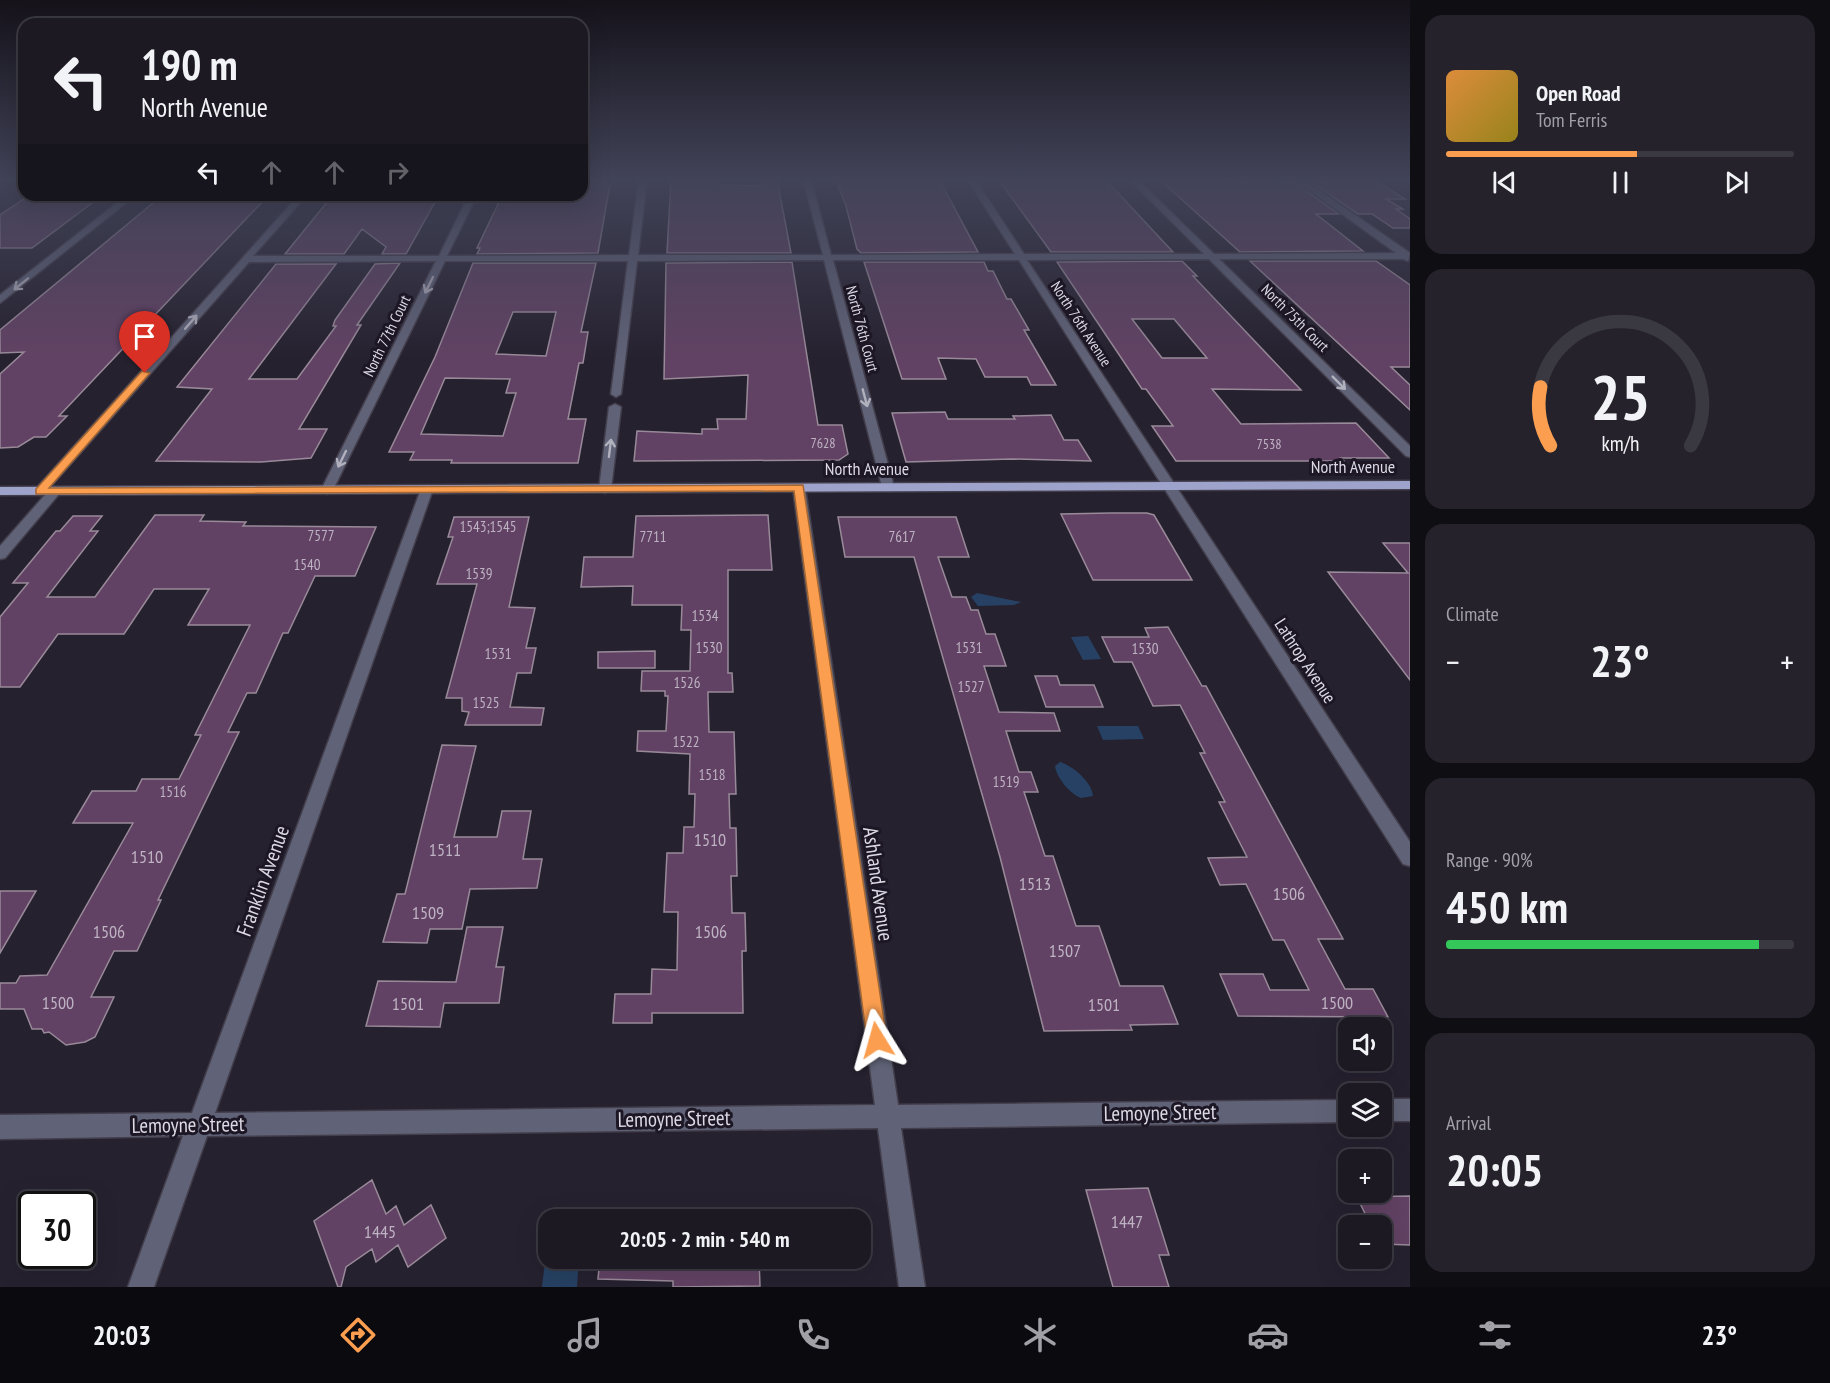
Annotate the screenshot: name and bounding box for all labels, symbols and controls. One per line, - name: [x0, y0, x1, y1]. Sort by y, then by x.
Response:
- text: 190 m: [141, 37, 238, 92]
- icon: left: [42, 42, 120, 120]
- text: Open Road: [1536, 79, 1621, 107]
- text: North Avenue: [141, 90, 268, 124]
- text: Tom Ferris: [1536, 107, 1607, 133]
- icon: left: [192, 156, 225, 189]
- icon: ahead: [255, 156, 288, 189]
- icon: ahead: [318, 156, 351, 189]
- icon: right: [381, 156, 414, 189]
- icon: previous: [1488, 166, 1521, 199]
- icon: pause: [1604, 166, 1637, 199]
- icon: next: [1720, 166, 1753, 199]
- one-way arrow: [422, 276, 434, 294]
- one-way arrow: [13, 277, 29, 290]
- street label: North 76th Avenue: [1047, 278, 1116, 370]
- street label: North 75th Court: [1257, 280, 1333, 356]
- street label: North 76th Court: [842, 284, 883, 374]
- street label: North 77th Court: [359, 292, 414, 380]
- pin: [119, 311, 170, 373]
- one-way arrow: [184, 314, 198, 329]
- icon: arrive: [128, 320, 161, 353]
- text: 25: [1590, 356, 1650, 437]
- one-way arrow: [1331, 375, 1346, 390]
- one-way arrow: [859, 388, 871, 407]
- text: km/h: [1601, 430, 1639, 458]
- house number: 7628: [810, 434, 836, 452]
- house number: 7538: [1256, 435, 1282, 453]
- one-way arrow: [605, 439, 616, 458]
- one-way arrow: [335, 450, 347, 468]
- street label: North Avenue: [1311, 455, 1395, 478]
- street label: North Avenue: [825, 457, 909, 480]
- house number: 1543;1545: [459, 517, 517, 536]
- house number: 7577: [307, 526, 335, 545]
- house number: 7711: [639, 527, 667, 546]
- house number: 7617: [888, 527, 916, 546]
- house number: 1540: [293, 555, 321, 574]
- house number: 1539: [465, 564, 493, 583]
- text: Climate: [1446, 601, 1499, 627]
- house number: 1534: [691, 606, 719, 625]
- street label: Lathrop Avenue: [1269, 614, 1341, 708]
- text: 23°: [1590, 631, 1650, 689]
- house number: 1530: [695, 638, 723, 657]
- house number: 1531: [955, 638, 983, 657]
- house number: 1530: [1131, 639, 1159, 658]
- text: −: [1446, 640, 1460, 683]
- text: +: [1780, 640, 1794, 683]
- house number: 1531: [484, 644, 512, 663]
- house number: 1526: [673, 673, 701, 692]
- house number: 1527: [957, 677, 985, 696]
- house number: 1525: [472, 693, 500, 712]
- house number: 1522: [672, 732, 700, 751]
- house number: 1518: [698, 765, 726, 784]
- house number: 1519: [992, 772, 1020, 791]
- house number: 1516: [159, 782, 187, 801]
- street label: Franklin Avenue: [230, 822, 295, 940]
- street label: Ashland Avenue: [857, 825, 900, 943]
- house number: 1510: [694, 828, 726, 851]
- house number: 1511: [429, 838, 461, 861]
- house number: 1510: [131, 845, 163, 868]
- text: Range · 90%: [1446, 847, 1533, 873]
- house number: 1513: [1019, 872, 1051, 895]
- text: 450 km: [1446, 877, 1568, 935]
- house number: 1506: [1273, 882, 1305, 905]
- house number: 1509: [412, 901, 444, 924]
- house number: 1506: [93, 920, 125, 943]
- house number: 1506: [695, 920, 727, 943]
- house number: 1507: [1049, 939, 1081, 962]
- house number: 1500: [42, 991, 74, 1014]
- house number: 1500: [1321, 991, 1353, 1014]
- house number: 1501: [392, 992, 424, 1015]
- house number: 1501: [1088, 993, 1120, 1016]
- position arrow: [845, 1008, 909, 1072]
- map controls: [1338, 1017, 1392, 1269]
- button: sound: [1338, 1017, 1392, 1071]
- button: layers: [1338, 1083, 1392, 1137]
- street label: Lemoyne Street: [1103, 1098, 1217, 1127]
- street label: Lemoyne Street: [617, 1104, 731, 1133]
- street label: Lemoyne Street: [131, 1110, 245, 1139]
- text: Arrival: [1446, 1110, 1491, 1136]
- text: 20:05: [1446, 1140, 1543, 1198]
- button: +: [1338, 1149, 1392, 1203]
- speed limit sign: 30: [18, 1191, 96, 1269]
- house number: 1447: [1111, 1210, 1143, 1233]
- button: −: [1338, 1215, 1392, 1269]
- house number: 1445: [364, 1220, 396, 1243]
- text: 20:05 · 2 min · 540 m: [619, 1225, 790, 1253]
- icon: directions: [337, 1314, 379, 1356]
- icon: music: [564, 1314, 606, 1356]
- icon: phone: [792, 1314, 834, 1356]
- icon: climate: [1019, 1314, 1061, 1356]
- icon: car: [1247, 1314, 1289, 1356]
- icon: filters: [1474, 1314, 1516, 1356]
- text: 20:03: [93, 1318, 151, 1352]
- text: 23°: [1702, 1318, 1737, 1352]

